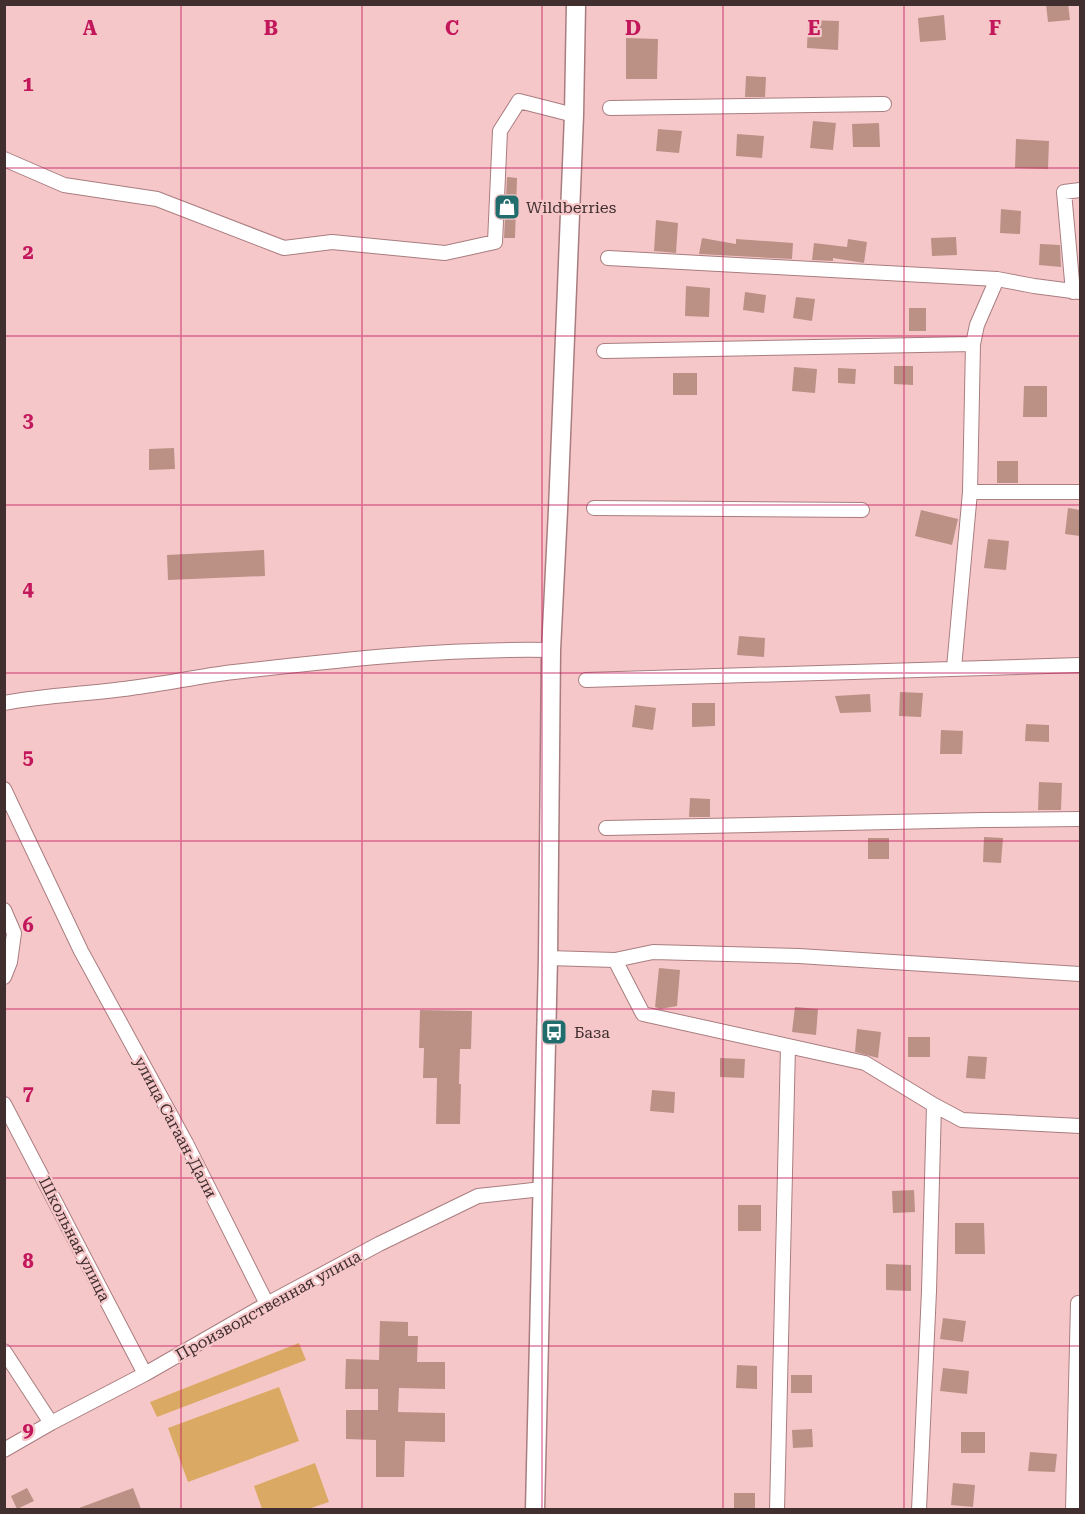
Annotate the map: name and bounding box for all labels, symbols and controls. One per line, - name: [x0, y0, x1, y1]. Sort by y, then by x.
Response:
- text: A: [83, 16, 98, 40]
- text: B: [264, 16, 278, 40]
- text: C: [445, 16, 459, 40]
- text: D: [625, 16, 641, 40]
- text: E: [808, 16, 821, 40]
- text: F: [989, 16, 1001, 40]
- text: 1: [22, 72, 34, 96]
- shop icon: Wildberries: [492, 192, 522, 222]
- place label: Wildberries: [526, 198, 617, 217]
- text: 2: [22, 240, 34, 264]
- text: 3: [22, 408, 34, 432]
- text: 4: [22, 577, 34, 601]
- text: 5: [22, 745, 34, 769]
- text: 6: [22, 913, 34, 937]
- bus stop icon: База: [539, 1017, 569, 1047]
- place label: База: [574, 1023, 610, 1042]
- street label: улица Сагаан-Дали: [130, 1053, 221, 1201]
- text: 7: [22, 1081, 34, 1105]
- street label: Школьная улица: [35, 1174, 114, 1305]
- street label: Производственная улица: [172, 1246, 364, 1364]
- text: 8: [22, 1249, 34, 1273]
- text: 9: [22, 1418, 34, 1442]

